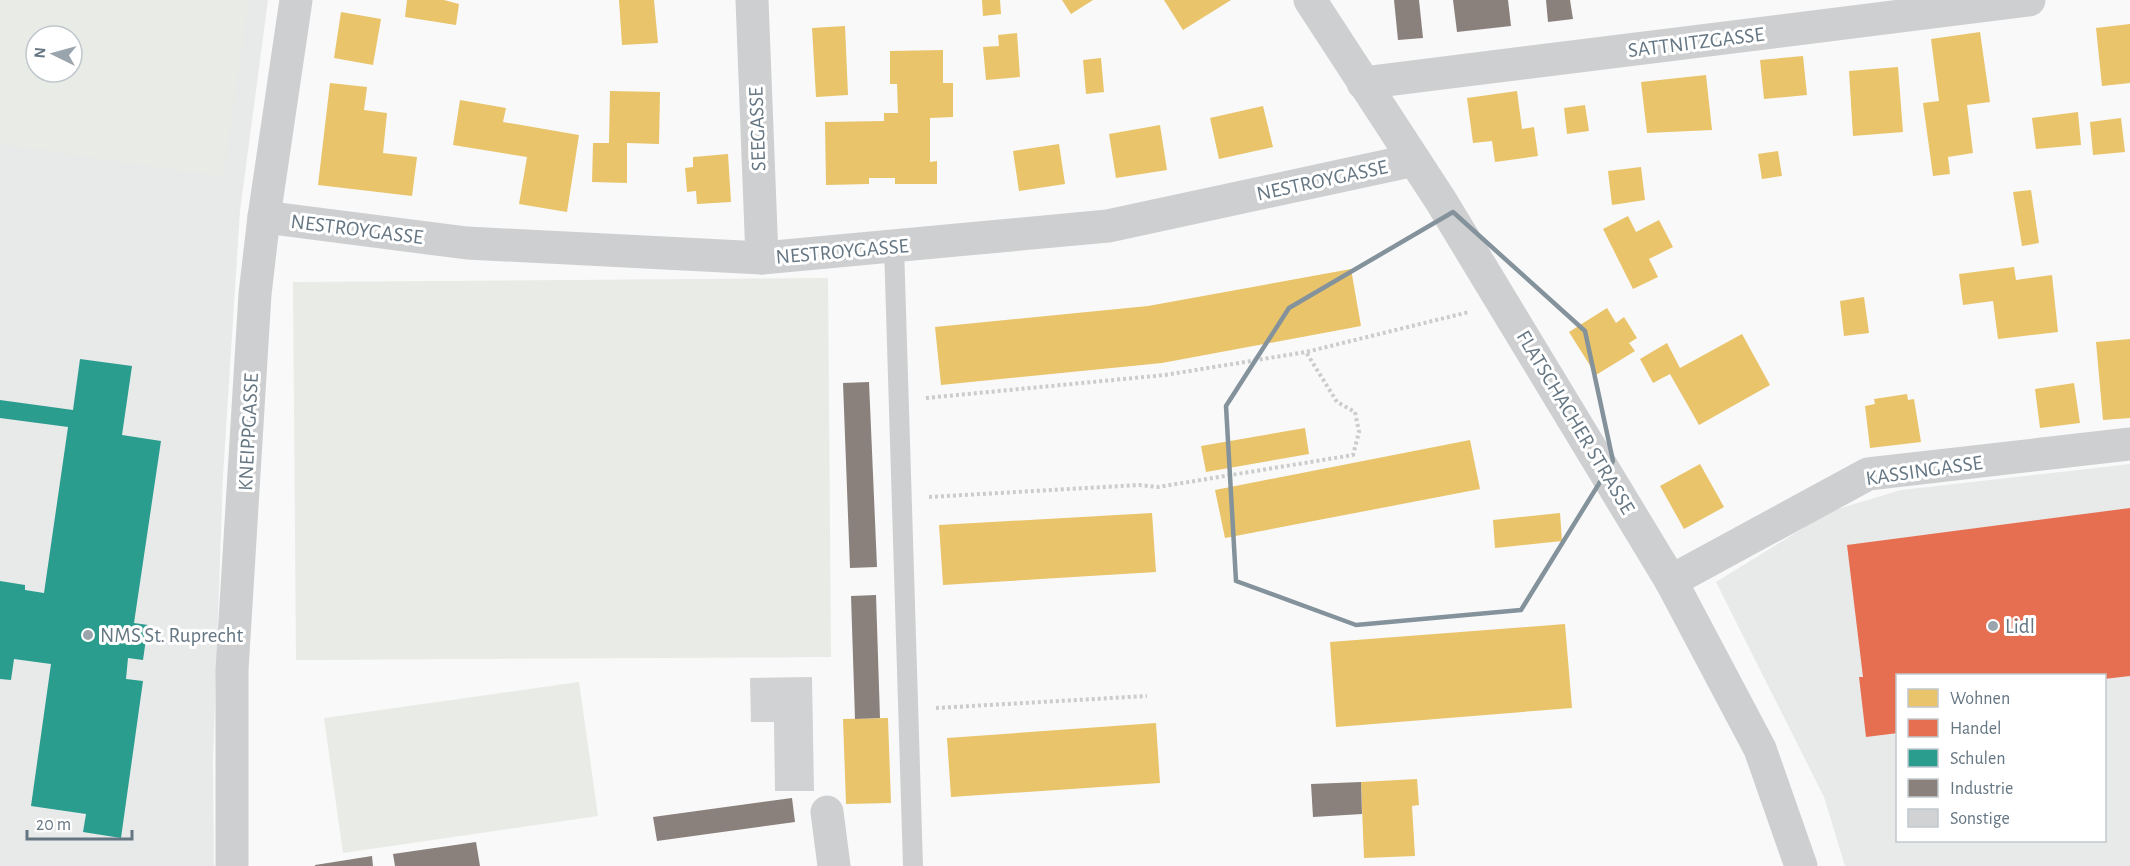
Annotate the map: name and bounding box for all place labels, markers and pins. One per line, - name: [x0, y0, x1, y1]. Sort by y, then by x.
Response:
- place label: Lidl: [2005, 616, 2035, 637]
- marker: Lidl: [1986, 619, 2000, 633]
- place label: NMS St. Ruprecht: [100, 625, 243, 646]
- marker: NMS St. Ruprecht: [81, 628, 95, 642]

